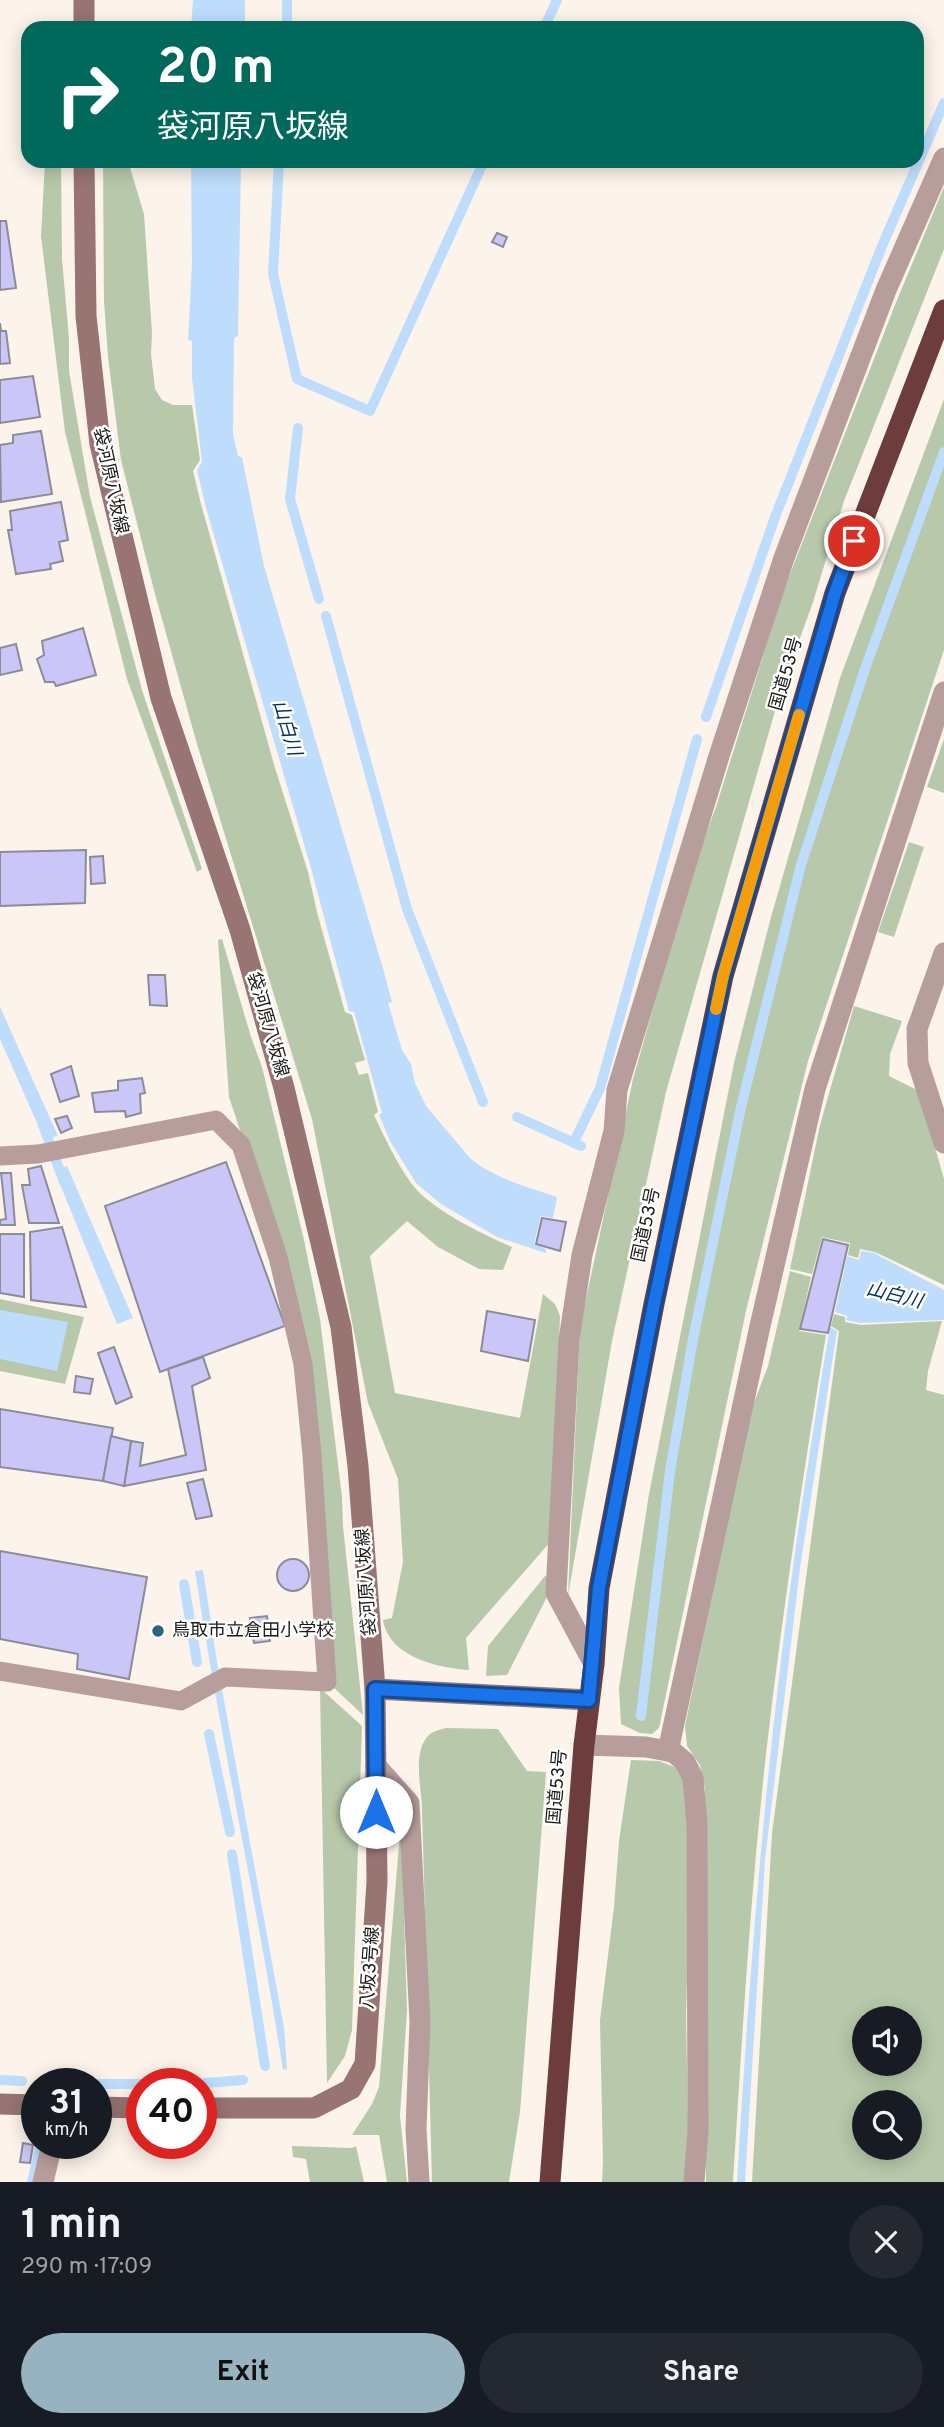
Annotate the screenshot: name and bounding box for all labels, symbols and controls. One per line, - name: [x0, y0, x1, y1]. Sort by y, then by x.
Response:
- text: 20 m: [157, 39, 274, 101]
- icon: right: [42, 49, 133, 140]
- text: 袋河原八坂線: [157, 109, 349, 149]
- street label: 袋河原八坂線: [88, 426, 132, 536]
- pin: [824, 511, 884, 571]
- icon: arrive: [835, 522, 873, 560]
- street label: 国道53号: [765, 634, 809, 714]
- water label: 山白川: [266, 697, 306, 761]
- street label: 袋河原八坂線: [241, 970, 293, 1080]
- street label: 国道53号: [628, 1185, 666, 1265]
- water label: 山白川: [863, 1277, 926, 1315]
- street label: 袋河原八坂線: [352, 1527, 382, 1637]
- place label: 鳥取市立倉田小学校: [172, 1620, 334, 1643]
- marker: 鳥取市立倉田小学校: [150, 1623, 166, 1639]
- street label: 国道53号: [543, 1748, 573, 1826]
- position arrow: [339, 1775, 413, 1849]
- street label: 八坂3号線: [357, 1926, 385, 2010]
- map controls: [852, 2006, 922, 2160]
- button: sound: [852, 2006, 922, 2076]
- speed limit sign: 40: [126, 2068, 217, 2159]
- text: 31: [49, 2082, 84, 2126]
- button: search: [852, 2090, 922, 2160]
- text: km/h: [45, 2119, 88, 2142]
- text: 1 min: [21, 2200, 122, 2253]
- button: close: [849, 2205, 923, 2279]
- text: 290 m · 17:09: [21, 2253, 152, 2282]
- button: Exit: [21, 2333, 465, 2413]
- button: Share: [479, 2333, 923, 2413]

